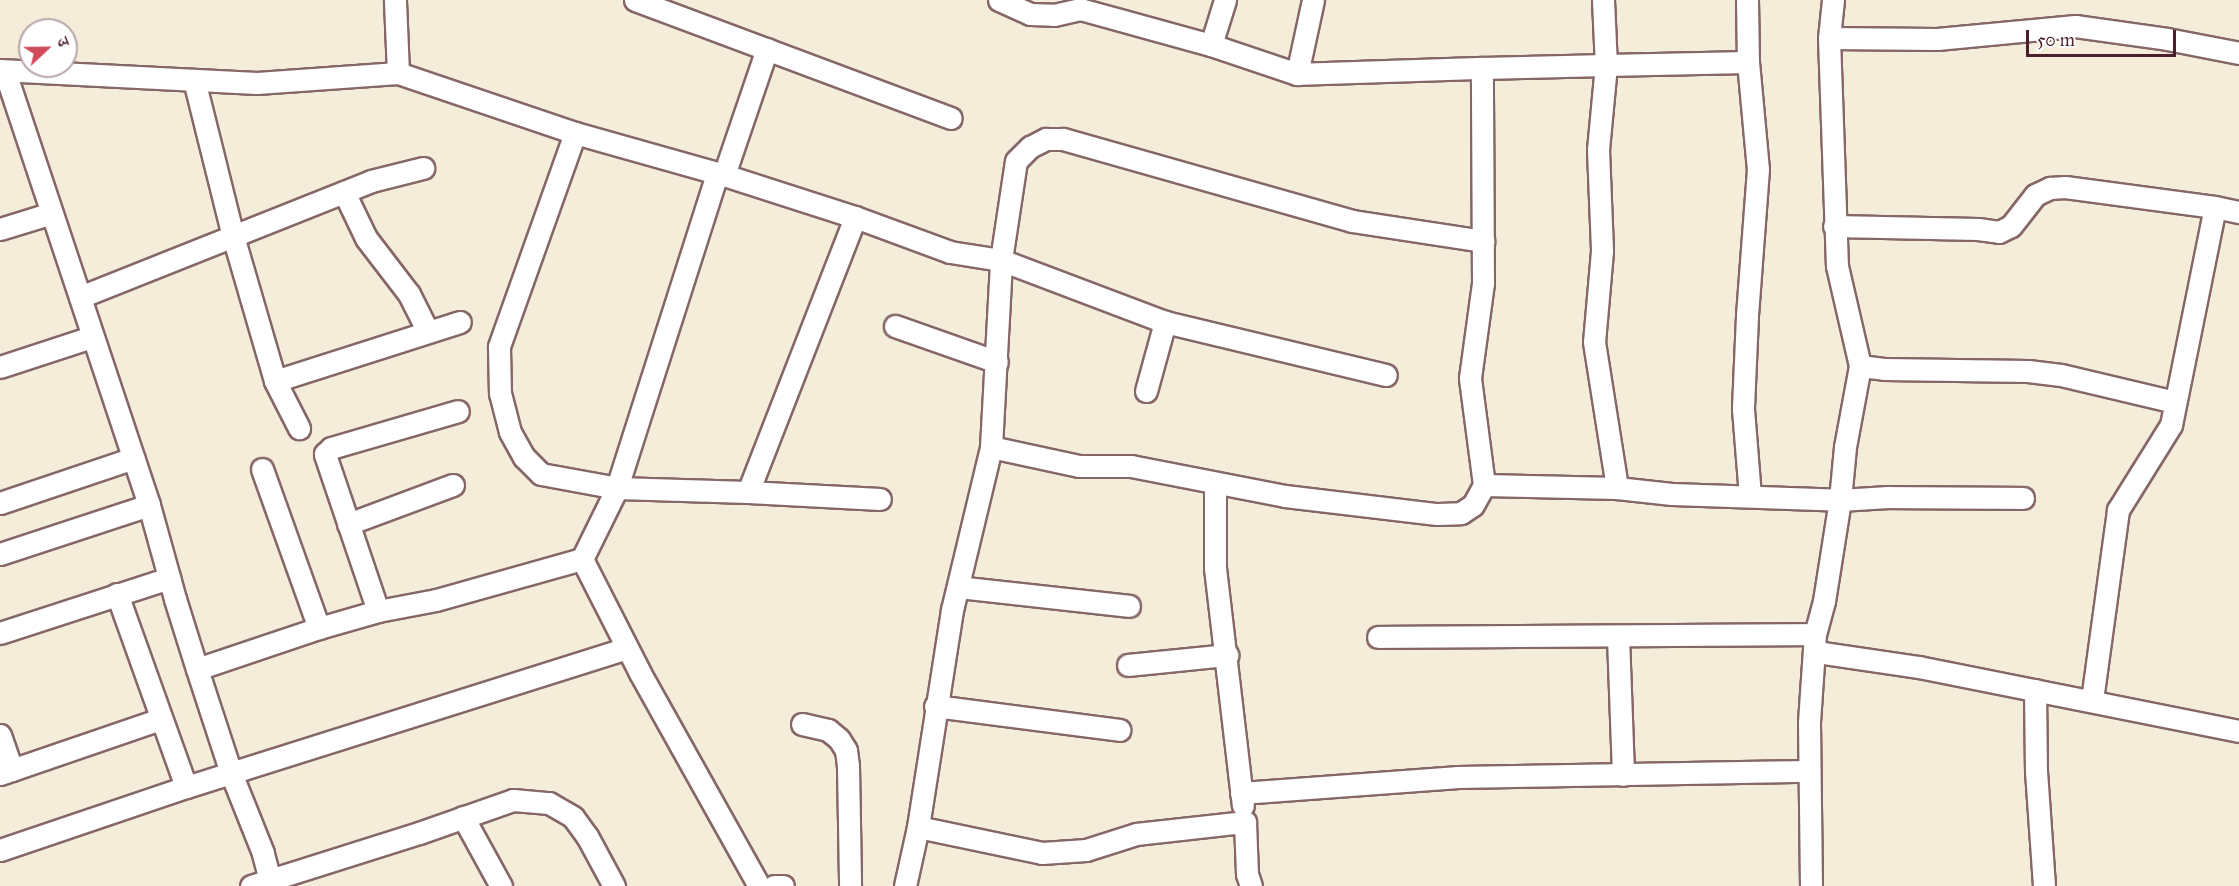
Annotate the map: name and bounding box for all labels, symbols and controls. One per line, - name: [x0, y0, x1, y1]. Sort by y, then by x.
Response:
- north arrow: [18, 18, 78, 78]
- scale bar: [2029, 18, 2179, 56]
- text: 50 m: [2037, 29, 2075, 51]
- text: उ: [53, 34, 74, 49]

